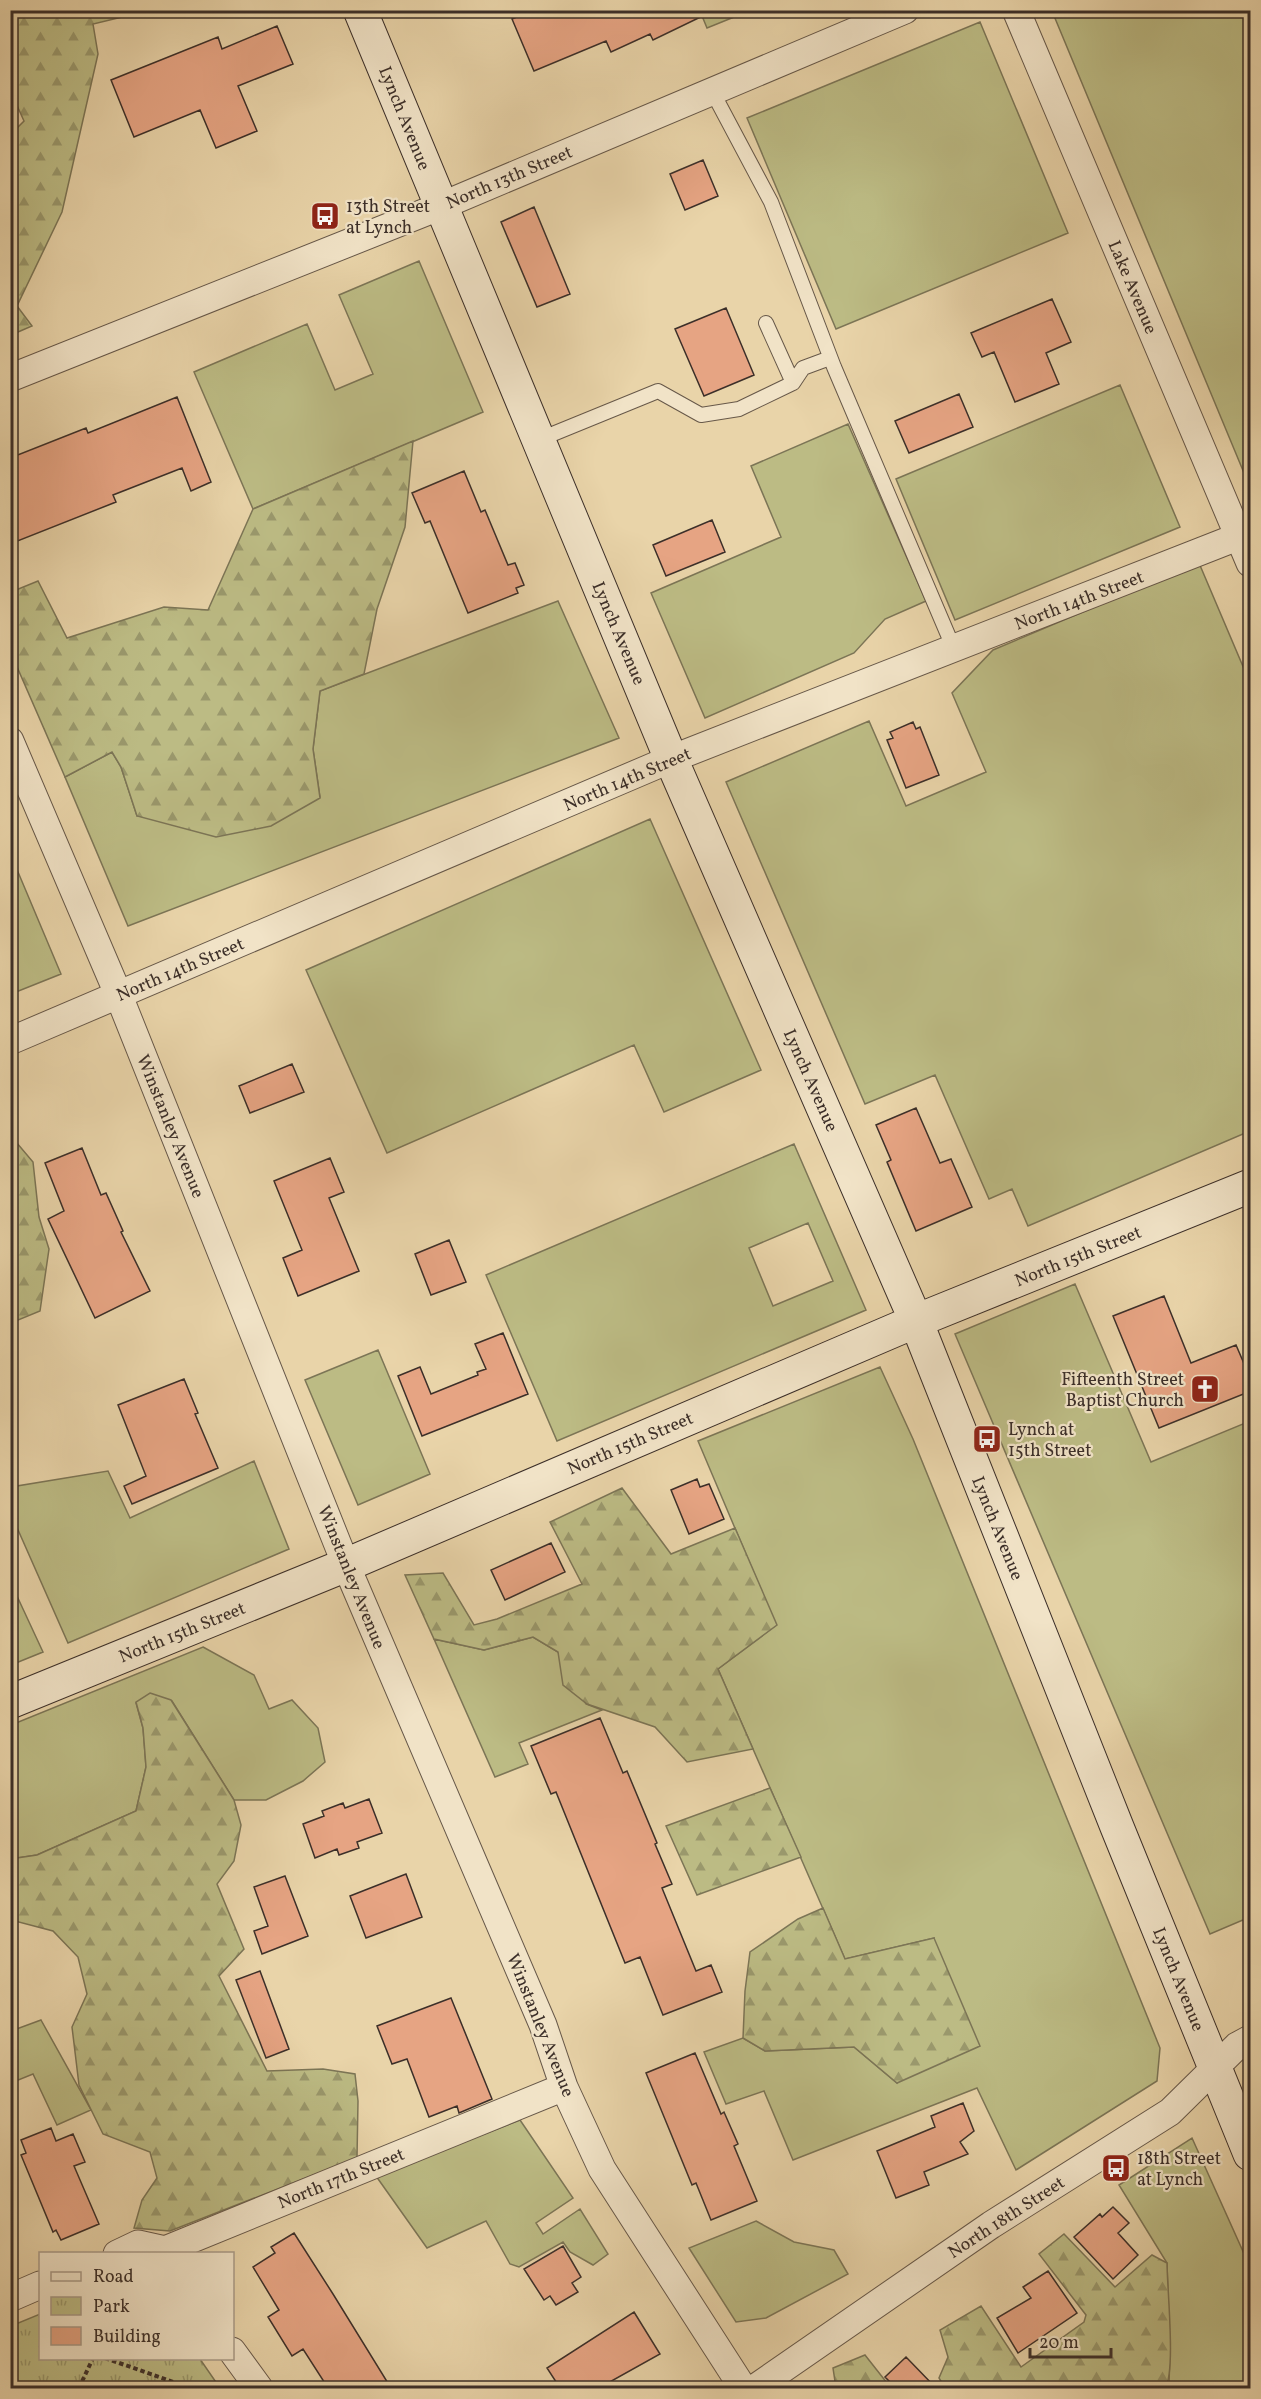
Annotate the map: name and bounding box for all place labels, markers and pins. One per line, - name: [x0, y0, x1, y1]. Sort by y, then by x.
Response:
- place label: 13th Street at Lynch: [346, 195, 430, 241]
- bus stop icon: 13th Street at Lynch: [309, 200, 341, 232]
- place label: Fifteenth Street Baptist Church: [1061, 1368, 1184, 1414]
- church icon: Fifteenth Street Baptist Church: [1189, 1373, 1221, 1405]
- place label: Lynch at 15th Street: [1008, 1418, 1091, 1464]
- bus stop icon: Lynch at 15th Street: [971, 1423, 1003, 1455]
- place label: 18th Street at Lynch: [1137, 2147, 1221, 2193]
- bus stop icon: 18th Street at Lynch: [1100, 2152, 1132, 2184]

